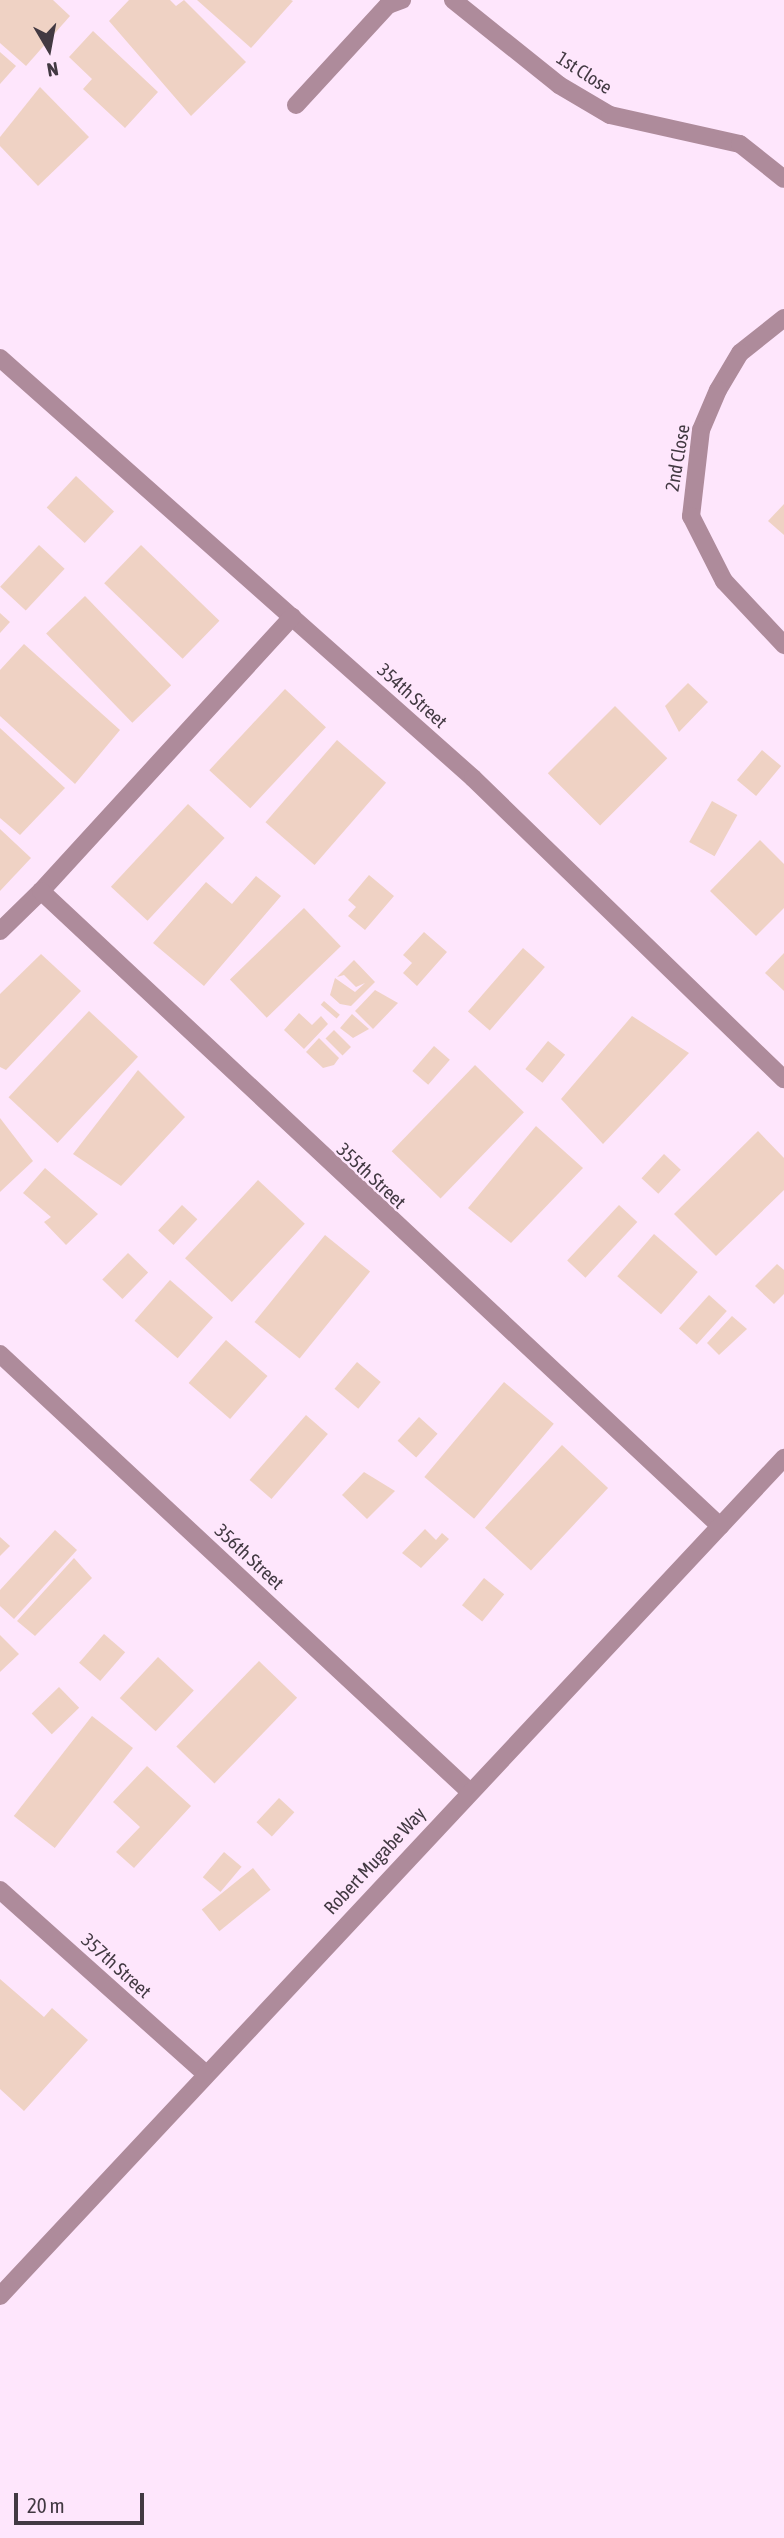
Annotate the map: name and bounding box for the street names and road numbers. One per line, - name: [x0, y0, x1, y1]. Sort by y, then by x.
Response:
- street label: 1st Close: [552, 47, 616, 99]
- street label: 2nd Close: [661, 423, 695, 493]
- street label: 354th Street: [373, 659, 451, 733]
- street label: 355th Street: [332, 1138, 410, 1214]
- street label: 356th Street: [210, 1519, 288, 1595]
- street label: Robert Mugabe Way: [320, 1803, 430, 1919]
- street label: 357th Street: [77, 1929, 155, 2003]

